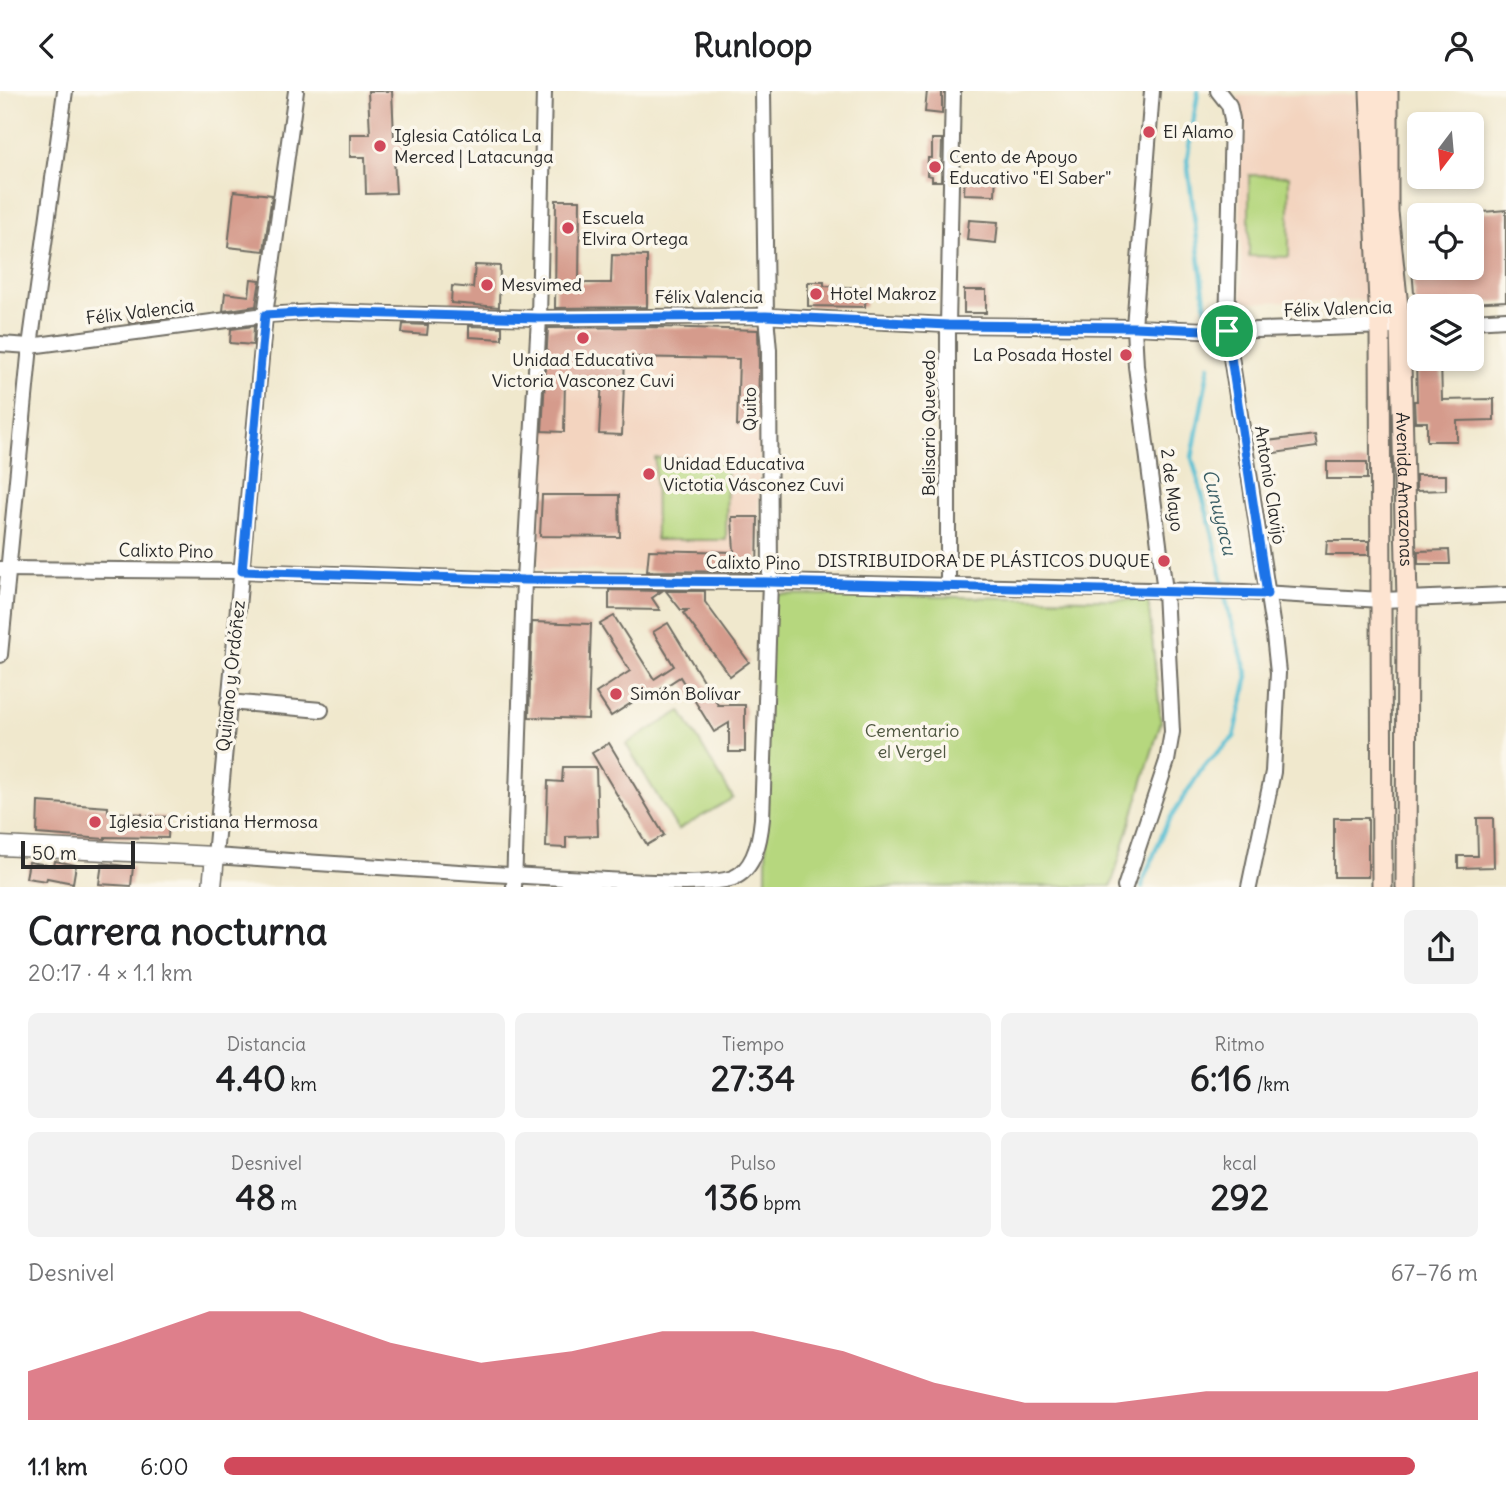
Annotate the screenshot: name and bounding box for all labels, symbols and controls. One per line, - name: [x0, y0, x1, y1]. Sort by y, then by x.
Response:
- text: Runloop: [694, 25, 812, 66]
- icon: back: [28, 27, 66, 65]
- icon: person: [1440, 27, 1478, 65]
- north arrow: [1407, 112, 1484, 189]
- map controls: [1407, 112, 1484, 371]
- place label: El Alamo: [1163, 120, 1234, 143]
- place label: Iglesia Católica La Merced | Latacunga: [394, 124, 554, 168]
- marker: El Alamo: [1141, 124, 1157, 140]
- marker: Iglesia Católica La Merced | Latacunga: [372, 138, 388, 154]
- place label: Cento de Apoyo Educativo "El Saber": [949, 145, 1111, 189]
- marker: Cento de Apoyo Educativo "El Saber": [927, 159, 943, 175]
- button: locate: [1407, 203, 1484, 280]
- place label: Escuela Elvira Ortega: [582, 206, 688, 250]
- marker: Escuela Elvira Ortega: [560, 220, 576, 236]
- place label: Mesvimed: [501, 273, 583, 296]
- marker: Mesvimed: [479, 277, 495, 293]
- place label: Hotel Makroz: [830, 282, 937, 305]
- street label: Félix Valencia: [655, 285, 763, 308]
- marker: Hotel Makroz: [808, 286, 824, 302]
- street label: Félix Valencia: [85, 293, 195, 330]
- button: layers: [1407, 294, 1484, 371]
- street label: Félix Valencia: [1283, 295, 1393, 322]
- pin: [1197, 301, 1257, 361]
- icon: arrive: [1208, 312, 1246, 350]
- marker: Unidad Educativa Victoria Vasconez Cuvi: [575, 330, 591, 346]
- place label: La Posada Hostel: [973, 343, 1112, 366]
- marker: La Posada Hostel: [1118, 347, 1134, 363]
- place label: Unidad Educativa Victoria Vasconez Cuvi: [492, 348, 674, 392]
- street label: Belisario Quevedo: [917, 350, 940, 496]
- street label: Quito: [738, 387, 761, 431]
- street label: Avenida Amazonas: [1391, 412, 1418, 567]
- street label: Antonio Clavijo: [1250, 424, 1291, 546]
- street label: 2 de Mayo: [1156, 447, 1189, 533]
- place label: Unidad Educativa Victotia Vásconez Cuvi: [663, 452, 844, 496]
- marker: Unidad Educativa Victotia Vásconez Cuvi: [641, 466, 657, 482]
- water label: Cunuyacu: [1198, 467, 1242, 558]
- street label: Calixto Pino: [118, 538, 214, 563]
- place label: DISTRIBUIDORA DE PLÁSTICOS DUQUE: [817, 549, 1150, 572]
- street label: Calixto Pino: [705, 550, 801, 575]
- marker: DISTRIBUIDORA DE PLÁSTICOS DUQUE: [1156, 553, 1172, 569]
- street label: Quijano y Ordóñez: [211, 599, 250, 753]
- place label: Simón Bolívar: [630, 682, 742, 705]
- marker: Simón Bolívar: [608, 686, 624, 702]
- park label: Cementario el Vergel: [865, 719, 959, 763]
- place label: Iglesia Cristiana Hermosa: [109, 810, 318, 833]
- marker: Iglesia Cristiana Hermosa: [87, 814, 103, 830]
- scale bar: [21, 837, 135, 869]
- text: 50 m: [32, 841, 77, 865]
- text: Carrera nocturna: [28, 908, 327, 955]
- button: share: [1404, 910, 1478, 984]
- text: 20:17 · 4 × 1.1 km: [28, 958, 193, 987]
- text: Distancia: [227, 1032, 306, 1056]
- text: Tiempo: [722, 1032, 784, 1056]
- text: Ritmo: [1215, 1032, 1265, 1056]
- text: 4.40: [216, 1056, 286, 1100]
- text: 27:34: [711, 1056, 795, 1100]
- text: 6:16: [1190, 1056, 1252, 1100]
- text: km: [286, 1072, 317, 1096]
- text: /km: [1252, 1072, 1290, 1096]
- text: Desnivel: [231, 1151, 302, 1175]
- text: Pulso: [730, 1151, 776, 1175]
- text: kcal: [1223, 1151, 1257, 1175]
- text: 48: [236, 1175, 276, 1219]
- text: 136: [705, 1175, 759, 1219]
- text: 292: [1210, 1175, 1269, 1219]
- text: m: [276, 1191, 297, 1215]
- text: bpm: [759, 1191, 801, 1215]
- text: Desnivel: [28, 1258, 114, 1287]
- text: 67–76 m: [1391, 1258, 1478, 1287]
- text: 1.1 km: [28, 1452, 87, 1481]
- text: 6:00: [140, 1452, 189, 1481]

